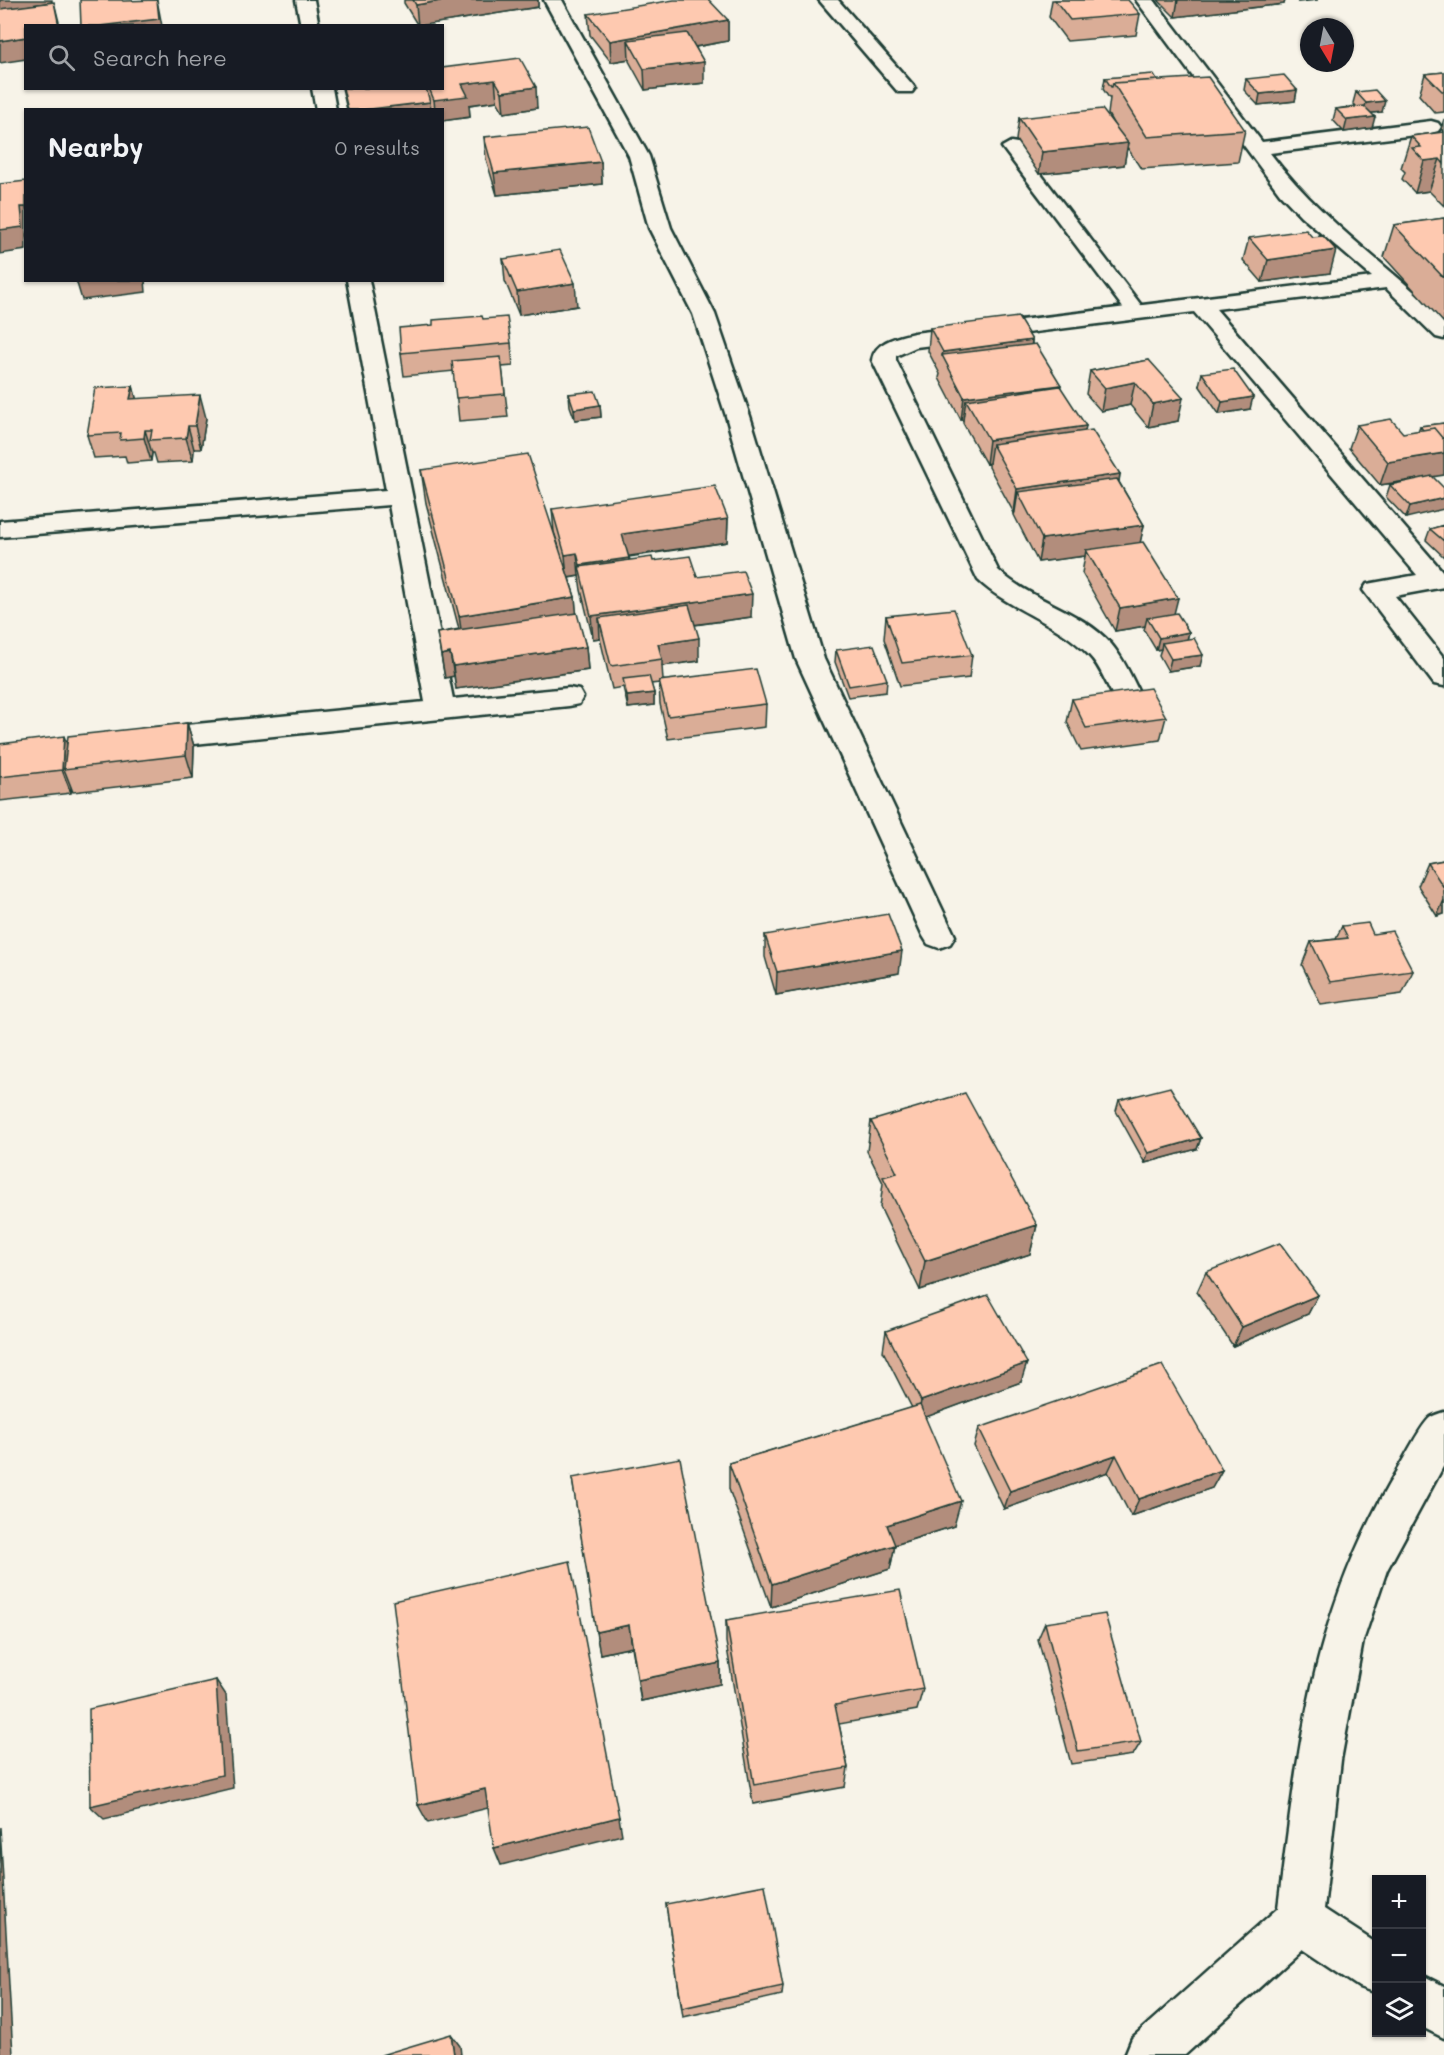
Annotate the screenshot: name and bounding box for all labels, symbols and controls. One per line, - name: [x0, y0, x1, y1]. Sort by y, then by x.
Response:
- north arrow: [1300, 18, 1354, 72]
- search box: [24, 24, 444, 90]
- icon: search: [45, 41, 78, 74]
- text: Search here: [93, 43, 227, 72]
- text: Nearby: [48, 130, 143, 164]
- text: 0 results: [335, 134, 420, 160]
- map controls: [1372, 1875, 1426, 2037]
- button: +: [1372, 1875, 1426, 1929]
- button: −: [1372, 1929, 1426, 1983]
- button: layers: [1372, 1983, 1426, 2037]

